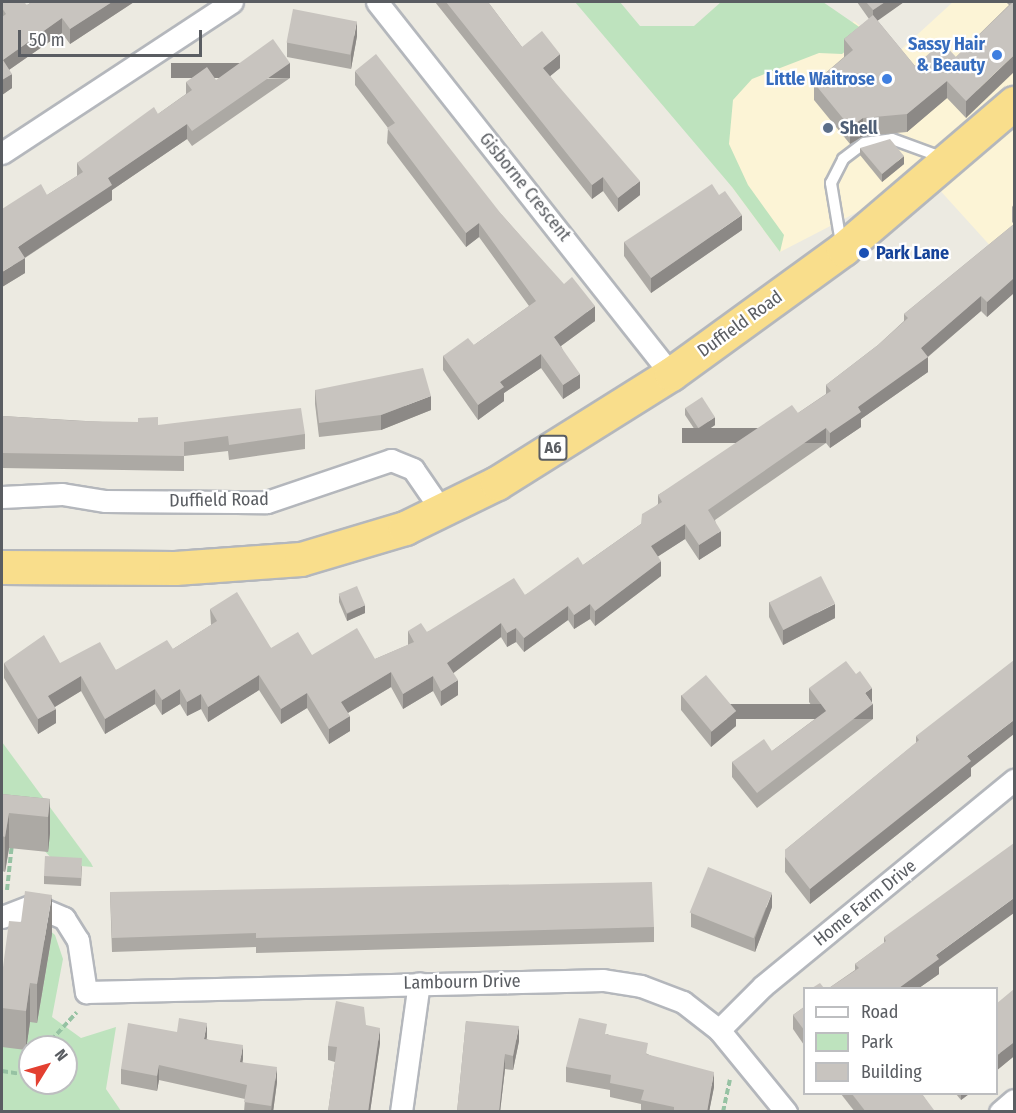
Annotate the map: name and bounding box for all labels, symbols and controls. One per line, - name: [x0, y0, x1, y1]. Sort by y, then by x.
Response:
- scale bar: [21, 18, 206, 56]
- text: 50 m: [29, 29, 65, 51]
- place label: Sassy Hair & Beauty: [908, 34, 985, 76]
- marker: Sassy Hair & Beauty: [990, 48, 1004, 62]
- place label: Little Waitrose: [766, 68, 875, 90]
- marker: Little Waitrose: [880, 72, 894, 86]
- place label: Shell: [840, 117, 878, 139]
- marker: Shell: [821, 121, 835, 135]
- street label: Gisborne Crescent: [475, 128, 575, 246]
- place label: Park Lane: [876, 242, 949, 264]
- marker: Park Lane: [857, 246, 871, 260]
- street label: Duffield Road: [693, 286, 787, 362]
- road number: A6: [538, 435, 568, 461]
- street label: Duffield Road: [169, 488, 269, 512]
- street label: Home Farm Drive: [809, 855, 921, 951]
- street label: Lambourn Drive: [403, 970, 521, 994]
- legend: [803, 987, 998, 1095]
- text: Road: [861, 1001, 898, 1023]
- text: Park: [861, 1031, 893, 1053]
- north arrow: [18, 1035, 78, 1095]
- text: N: [51, 1046, 72, 1065]
- text: Building: [861, 1061, 922, 1083]

